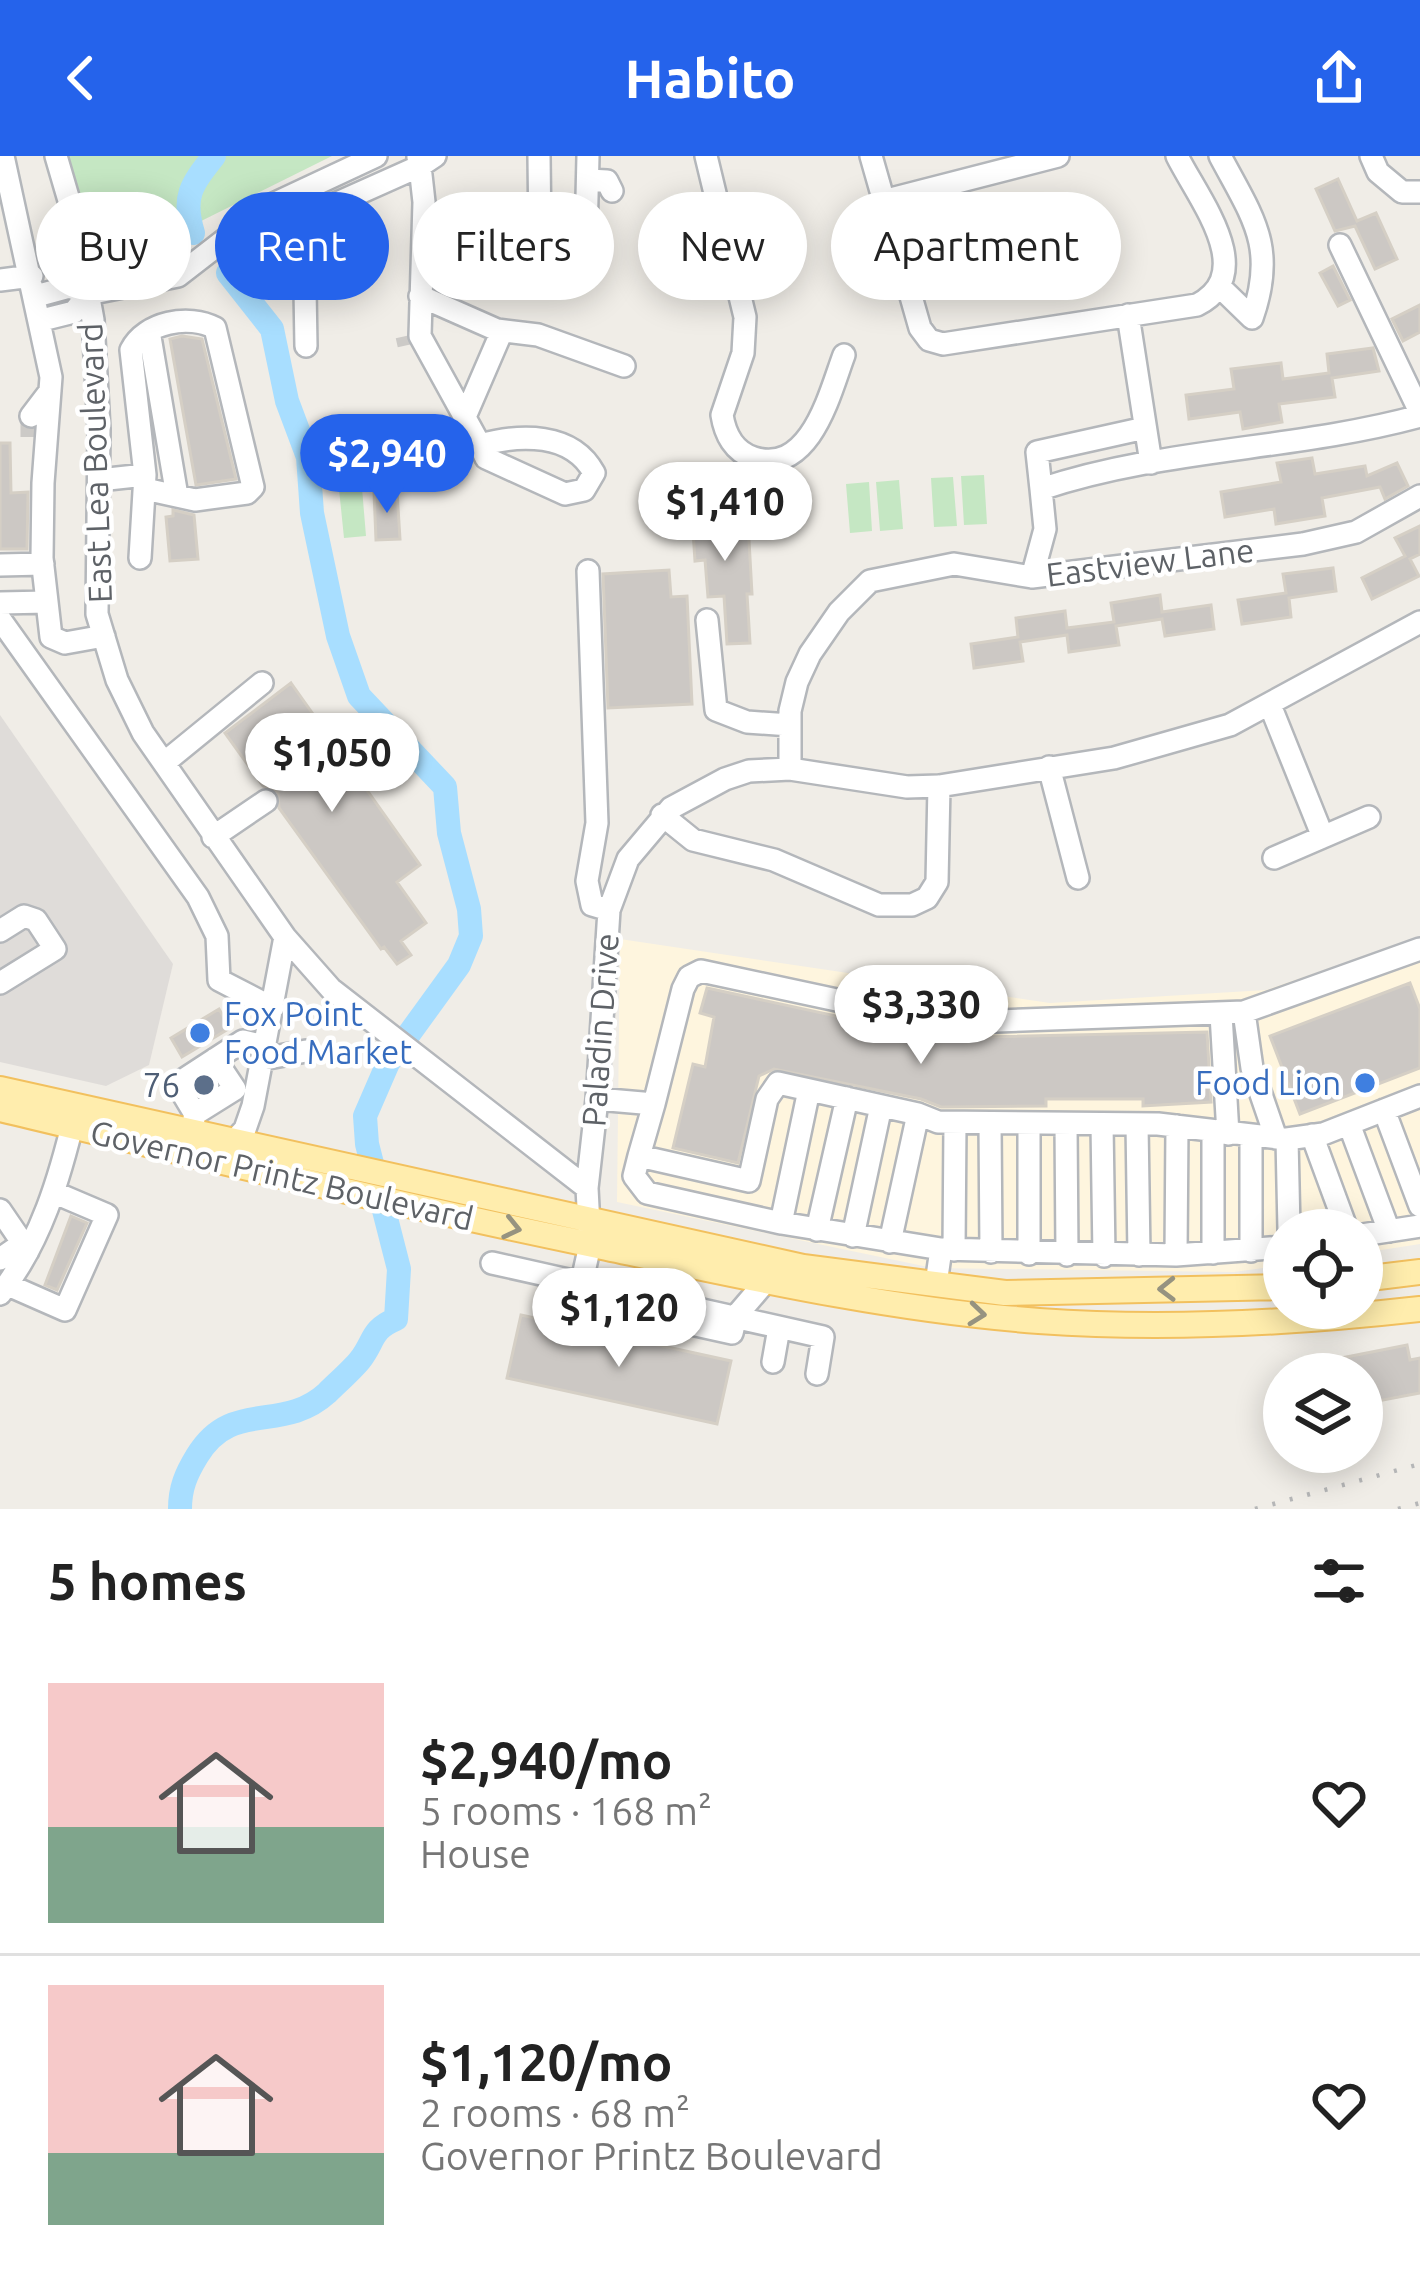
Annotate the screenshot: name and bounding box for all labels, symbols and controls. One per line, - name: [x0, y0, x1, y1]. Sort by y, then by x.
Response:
- icon: back: [48, 45, 114, 111]
- icon: share: [1306, 45, 1372, 111]
- text: Habito: [625, 48, 795, 108]
- chip: Buy: [36, 192, 191, 300]
- chip: Rent: [215, 192, 389, 300]
- chip: Filters: [413, 192, 614, 300]
- chip: New: [638, 192, 807, 300]
- chip: Apartment: [831, 192, 1121, 300]
- street label: East Lea Boulevard: [71, 322, 118, 604]
- pin: $2,940: [289, 414, 485, 516]
- text: $2,940: [327, 431, 447, 474]
- pin: $1,410: [627, 462, 823, 564]
- text: $1,410: [665, 479, 785, 522]
- street label: Eastview Lane: [1044, 530, 1256, 593]
- pin: $1,050: [234, 713, 430, 815]
- text: $1,050: [272, 730, 392, 773]
- street label: Paladin Drive: [574, 932, 625, 1128]
- pin: $3,330: [823, 965, 1019, 1067]
- text: $3,330: [861, 982, 981, 1025]
- place label: Fox Point Food Market: [224, 995, 412, 1070]
- marker: Fox Point Food Market: [187, 1020, 213, 1046]
- place label: Food Lion: [1195, 1064, 1341, 1101]
- place label: 76: [143, 1066, 180, 1103]
- marker: Food Lion: [1352, 1070, 1378, 1096]
- marker: 76: [191, 1072, 217, 1098]
- street label: Governor Printz Boulevard: [87, 1112, 477, 1237]
- map controls: [1263, 1209, 1383, 1473]
- button: locate: [1263, 1209, 1383, 1329]
- one-way arrow: [501, 1214, 521, 1239]
- pin: $1,120: [521, 1268, 717, 1370]
- one-way arrow: [1157, 1276, 1176, 1302]
- text: $1,120: [559, 1285, 679, 1328]
- one-way arrow: [967, 1301, 987, 1327]
- button: layers: [1263, 1353, 1383, 1473]
- icon: filters: [1306, 1548, 1372, 1614]
- text: 5 homes: [48, 1552, 247, 1610]
- icon: home: [144, 1731, 288, 1875]
- text: $2,940/mo: [420, 1731, 672, 1789]
- icon: heart: [1306, 1770, 1372, 1836]
- text: 5 rooms · 168 m²: [420, 1789, 712, 1832]
- text: House: [420, 1832, 531, 1875]
- icon: home: [144, 2033, 288, 2177]
- text: $1,120/mo: [420, 2033, 672, 2091]
- icon: heart: [1306, 2072, 1372, 2138]
- text: 2 rooms · 68 m²: [420, 2091, 690, 2134]
- text: Governor Printz Boulevard: [420, 2134, 883, 2177]

